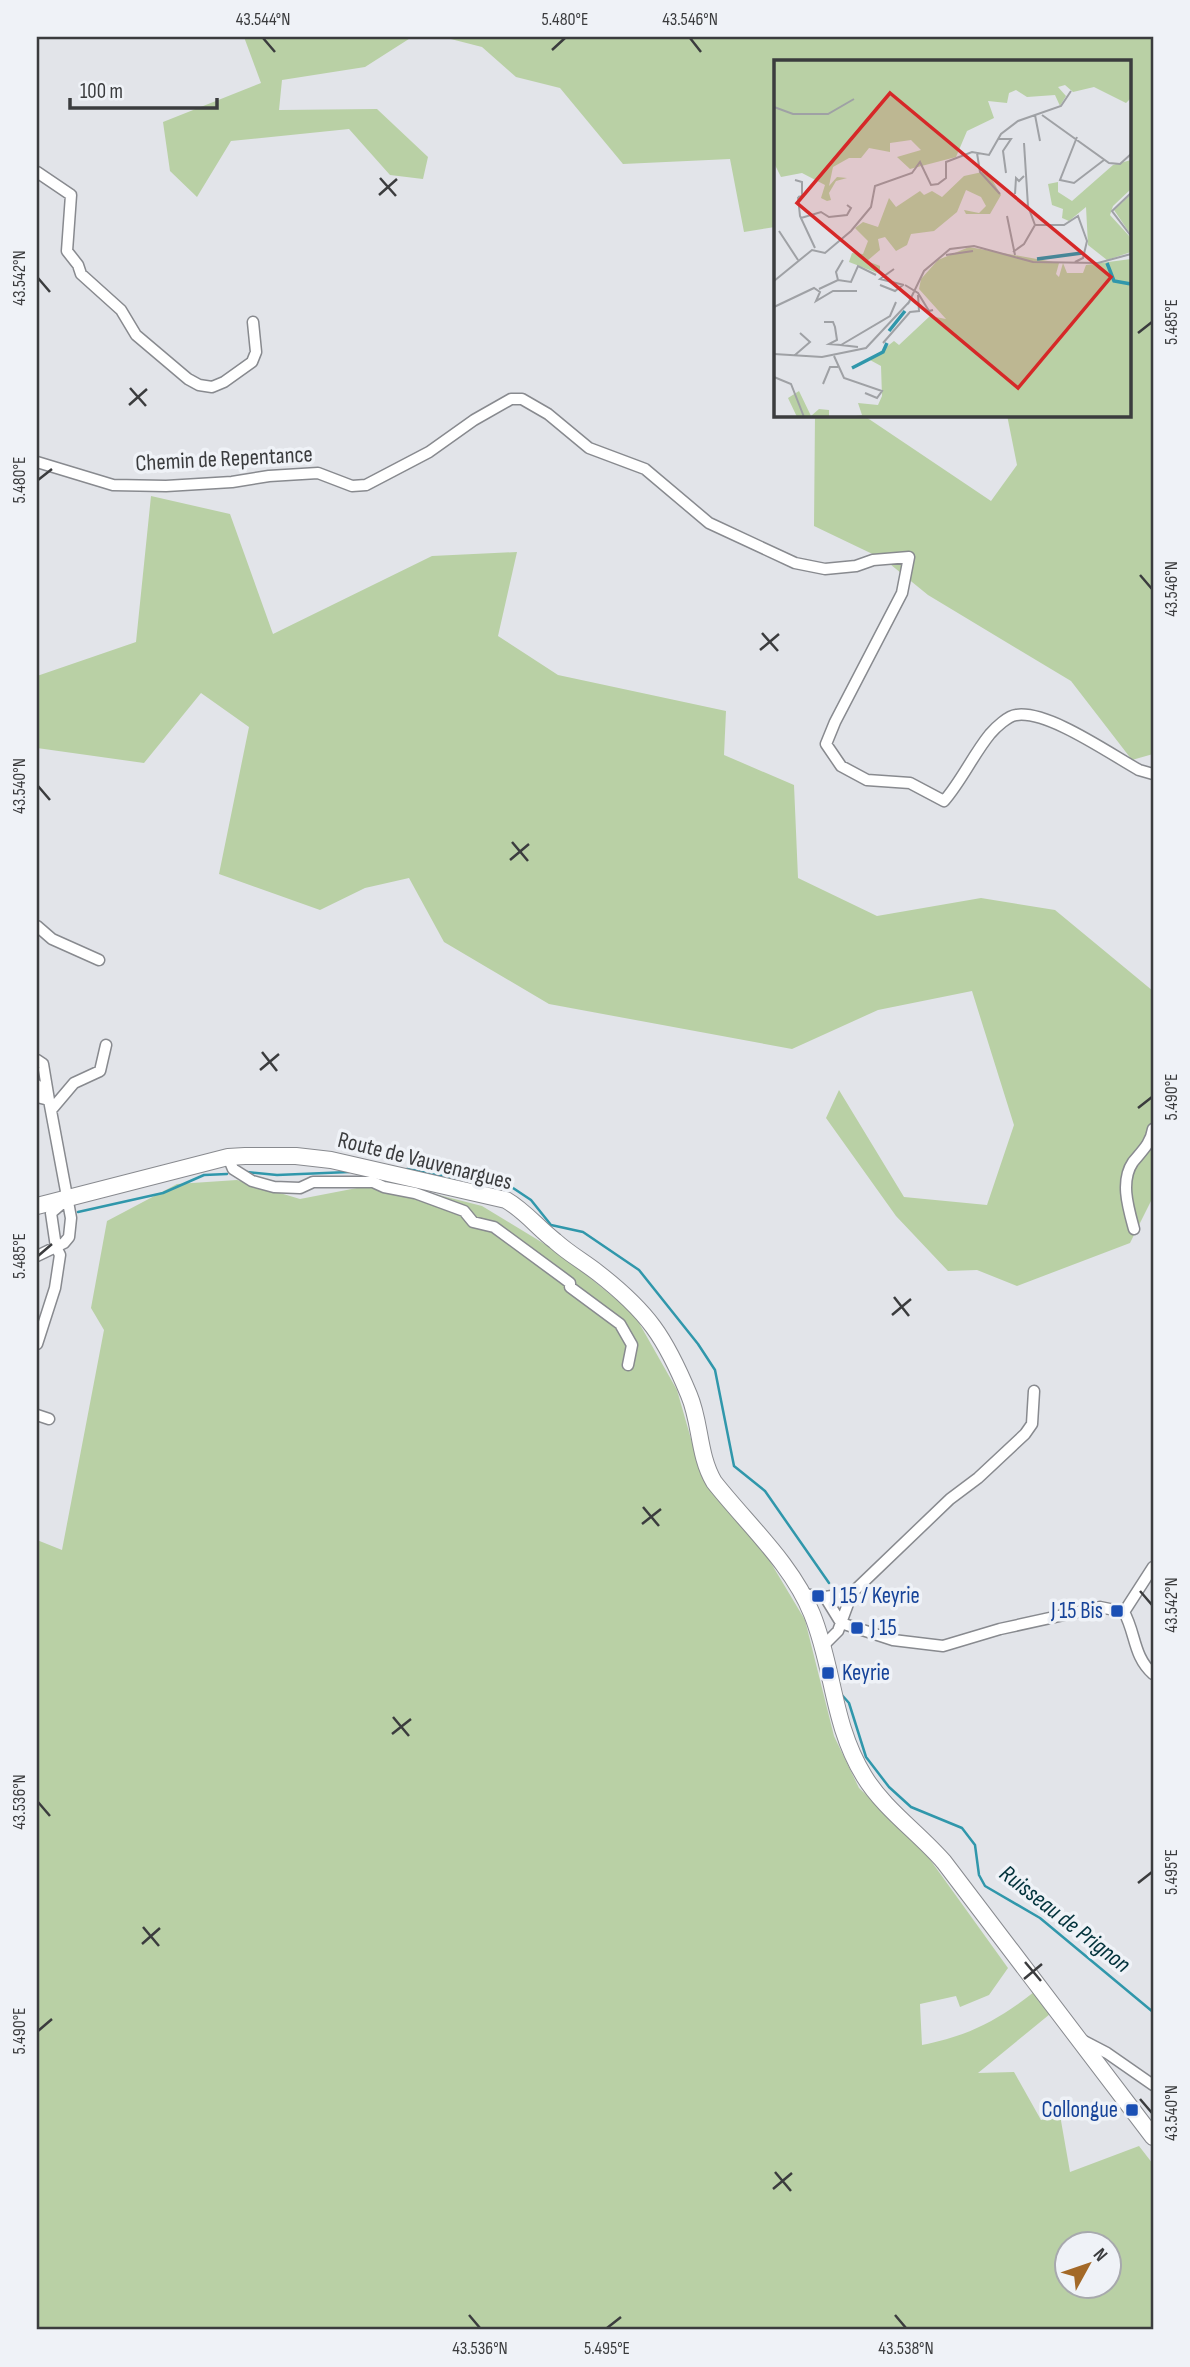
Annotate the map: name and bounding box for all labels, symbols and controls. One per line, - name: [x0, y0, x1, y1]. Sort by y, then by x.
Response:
- text: 43.544°N: [236, 9, 290, 30]
- text: 5.480°E: [542, 9, 588, 30]
- text: 43.546°N: [662, 9, 718, 30]
- inset map: [774, 60, 1130, 416]
- scale bar: [70, 66, 217, 110]
- text: 100 m: [80, 79, 123, 104]
- text: 43.542°N: [9, 250, 30, 306]
- text: 5.485°E: [1161, 299, 1182, 345]
- street label: Chemin de Repentance: [135, 440, 313, 478]
- text: 5.480°E: [9, 457, 30, 503]
- text: 43.546°N: [1161, 561, 1182, 617]
- text: 43.540°N: [9, 758, 30, 814]
- text: 5.490°E: [1161, 1074, 1182, 1120]
- street label: Route de Vauvenargues: [335, 1126, 515, 1196]
- text: 5.485°E: [9, 1233, 30, 1279]
- text: 43.542°N: [1161, 1577, 1182, 1633]
- place label: J 15 / Keyrie: [831, 1582, 920, 1610]
- marker: J 15 / Keyrie: [810, 1588, 826, 1604]
- place label: J 15 Bis: [1050, 1597, 1103, 1625]
- marker: J 15 Bis: [1109, 1603, 1125, 1619]
- place label: J 15: [870, 1614, 897, 1642]
- marker: J 15: [849, 1620, 865, 1636]
- place label: Keyrie: [842, 1659, 890, 1687]
- marker: Keyrie: [820, 1665, 836, 1681]
- text: 43.536°N: [9, 1774, 30, 1830]
- text: 5.495°E: [1161, 1849, 1182, 1895]
- water label: Ruisseau de Prignon: [994, 1859, 1136, 1979]
- text: 5.490°E: [9, 2008, 30, 2054]
- text: 43.540°N: [1161, 2085, 1182, 2141]
- place label: Collongue: [1042, 2096, 1118, 2124]
- marker: Collongue: [1124, 2102, 1140, 2118]
- north arrow: [1054, 2230, 1124, 2300]
- text: N: [1088, 2244, 1112, 2266]
- text: 43.536°N: [452, 2338, 508, 2359]
- text: 5.495°E: [584, 2338, 630, 2359]
- text: 43.538°N: [878, 2338, 934, 2359]

